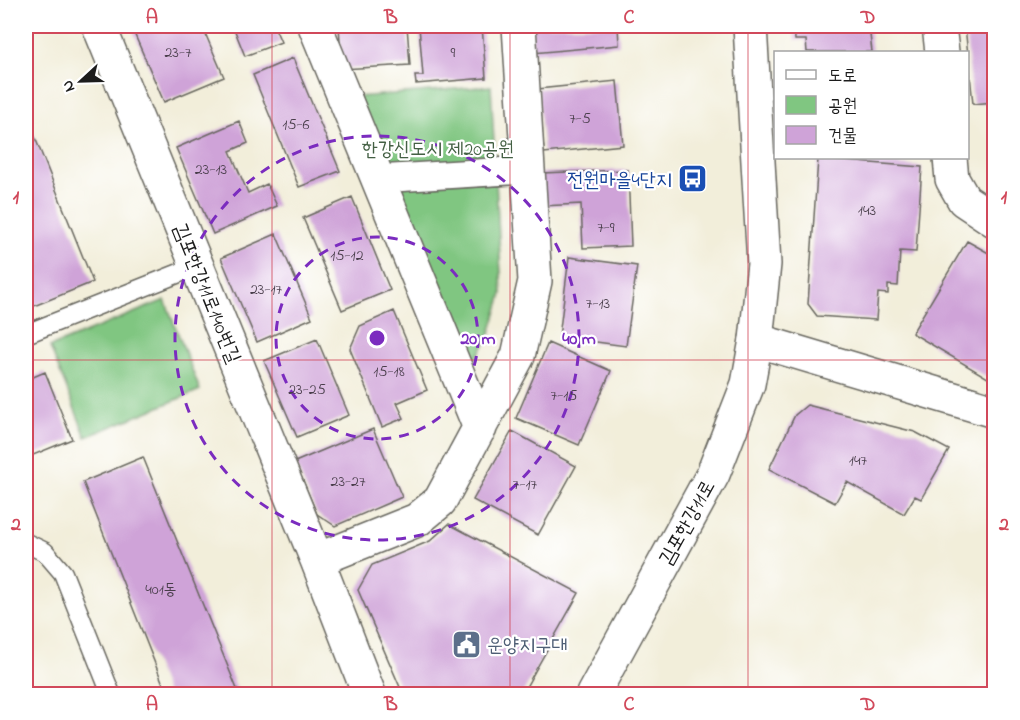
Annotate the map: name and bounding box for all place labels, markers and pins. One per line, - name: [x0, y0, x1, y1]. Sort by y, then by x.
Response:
- bus stop icon: 전원마을4단지: [677, 163, 709, 195]
- place label: 전원마을4단지: [567, 167, 672, 196]
- centre of rings: [367, 328, 387, 348]
- public building icon: 운양지구대: [450, 628, 482, 660]
- place label: 운양지구대: [487, 632, 567, 661]

